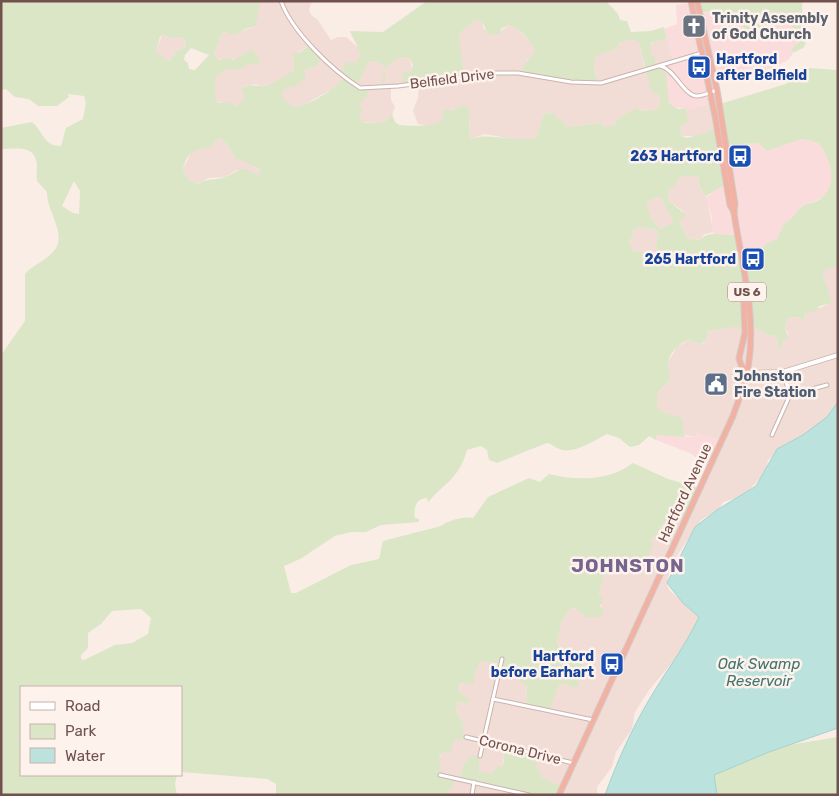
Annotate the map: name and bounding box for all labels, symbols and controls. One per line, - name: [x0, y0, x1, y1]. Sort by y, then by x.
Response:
- place label: Trinity Assembly of God Church: [712, 10, 829, 43]
- church icon: Trinity Assembly of God Church: [681, 13, 707, 39]
- place label: Hartford after Belfield: [716, 51, 807, 84]
- bus stop icon: Hartford after Belfield: [686, 54, 712, 80]
- street label: Belfield Drive: [409, 65, 495, 93]
- bus stop icon: 263 Hartford: [727, 143, 753, 169]
- place label: 263 Hartford: [630, 148, 722, 165]
- bus stop icon: 265 Hartford: [740, 246, 766, 272]
- place label: 265 Hartford: [644, 251, 736, 268]
- road number: US 6: [728, 282, 766, 302]
- place label: Johnston Fire Station: [734, 368, 816, 401]
- public building icon: Johnston Fire Station: [703, 371, 729, 397]
- street label: Hartford Avenue: [655, 441, 715, 545]
- district label: JOHNSTON: [571, 554, 685, 577]
- place label: Hartford before Earhart: [491, 648, 594, 681]
- bus stop icon: Hartford before Earhart: [599, 651, 625, 677]
- water label: Oak Swamp Reservoir: [718, 655, 800, 690]
- legend: [20, 686, 182, 776]
- text: Road: [65, 697, 101, 715]
- text: Park: [65, 722, 96, 740]
- street label: Corona Drive: [477, 732, 563, 768]
- text: Water: [65, 747, 105, 765]

